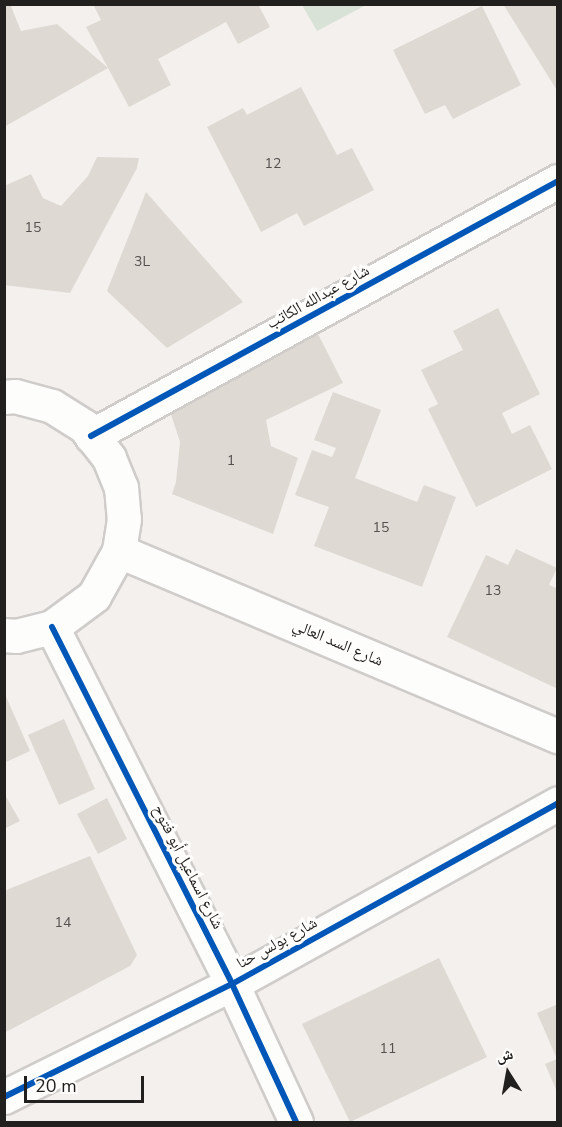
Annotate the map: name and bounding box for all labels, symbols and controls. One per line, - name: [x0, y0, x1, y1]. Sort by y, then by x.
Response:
- house number: 12: [265, 156, 281, 172]
- house number: 15: [25, 220, 41, 236]
- house number: 3L: [134, 254, 150, 270]
- street label: شارع عبدالله الكاتب: [263, 261, 373, 333]
- house number: 1: [227, 453, 235, 469]
- house number: 15: [373, 520, 389, 536]
- house number: 13: [485, 583, 501, 599]
- street label: شارع السد العالي: [290, 615, 386, 671]
- street label: شارع اسماعيل أبو فتوح: [148, 802, 228, 932]
- street label: شارع بولس حنا: [233, 913, 321, 973]
- house number: 14: [55, 915, 71, 931]
- house number: 11: [380, 1041, 396, 1057]
- north arrow: [478, 1043, 538, 1103]
- text: ش: [494, 1043, 515, 1068]
- scale bar: [27, 1064, 147, 1102]
- text: 20 m: [35, 1074, 77, 1098]

